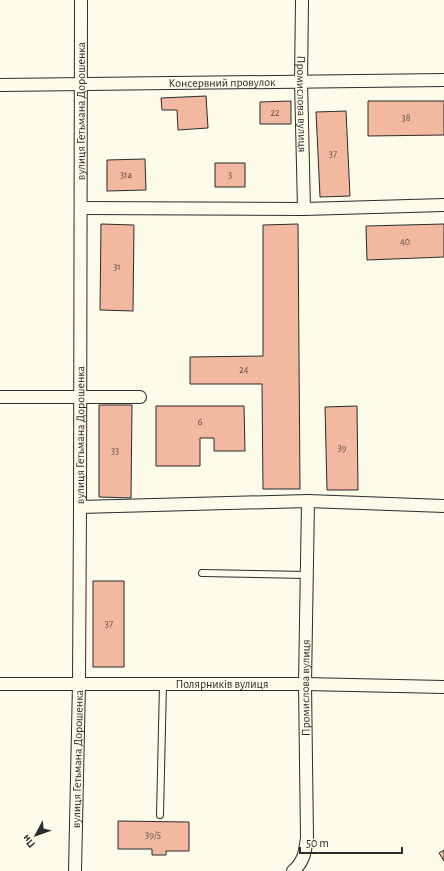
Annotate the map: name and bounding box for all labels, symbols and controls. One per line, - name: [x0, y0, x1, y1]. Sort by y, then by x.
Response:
- street label: вулиця Гетьмана Дорошенка: [75, 41, 88, 180]
- street label: Промислова вулиця: [295, 56, 309, 153]
- street label: Консервний провулок: [168, 76, 276, 89]
- house number: 22: [270, 108, 280, 118]
- house number: 38: [402, 113, 411, 123]
- house number: 37: [329, 149, 337, 159]
- house number: 31а: [120, 170, 132, 180]
- house number: 3: [228, 170, 232, 180]
- house number: 40: [400, 237, 410, 247]
- house number: 31: [113, 262, 121, 272]
- street label: вулиця Гетьмана Дорошенка: [74, 365, 87, 504]
- house number: 24: [239, 365, 249, 375]
- house number: 6: [198, 417, 203, 427]
- house number: 39: [338, 443, 347, 453]
- house number: 33: [111, 446, 119, 456]
- house number: 37: [105, 619, 113, 629]
- street label: Промислова вулиця: [299, 639, 312, 736]
- street label: Полярників вулиця: [175, 678, 269, 691]
- street label: вулиця Гетьмана Дорошенка: [70, 689, 85, 828]
- north arrow: [16, 815, 56, 855]
- scale bar: [300, 829, 402, 855]
- house number: 39/5: [145, 830, 161, 840]
- text: Пн: [20, 833, 37, 850]
- text: 50 m: [306, 837, 329, 849]

